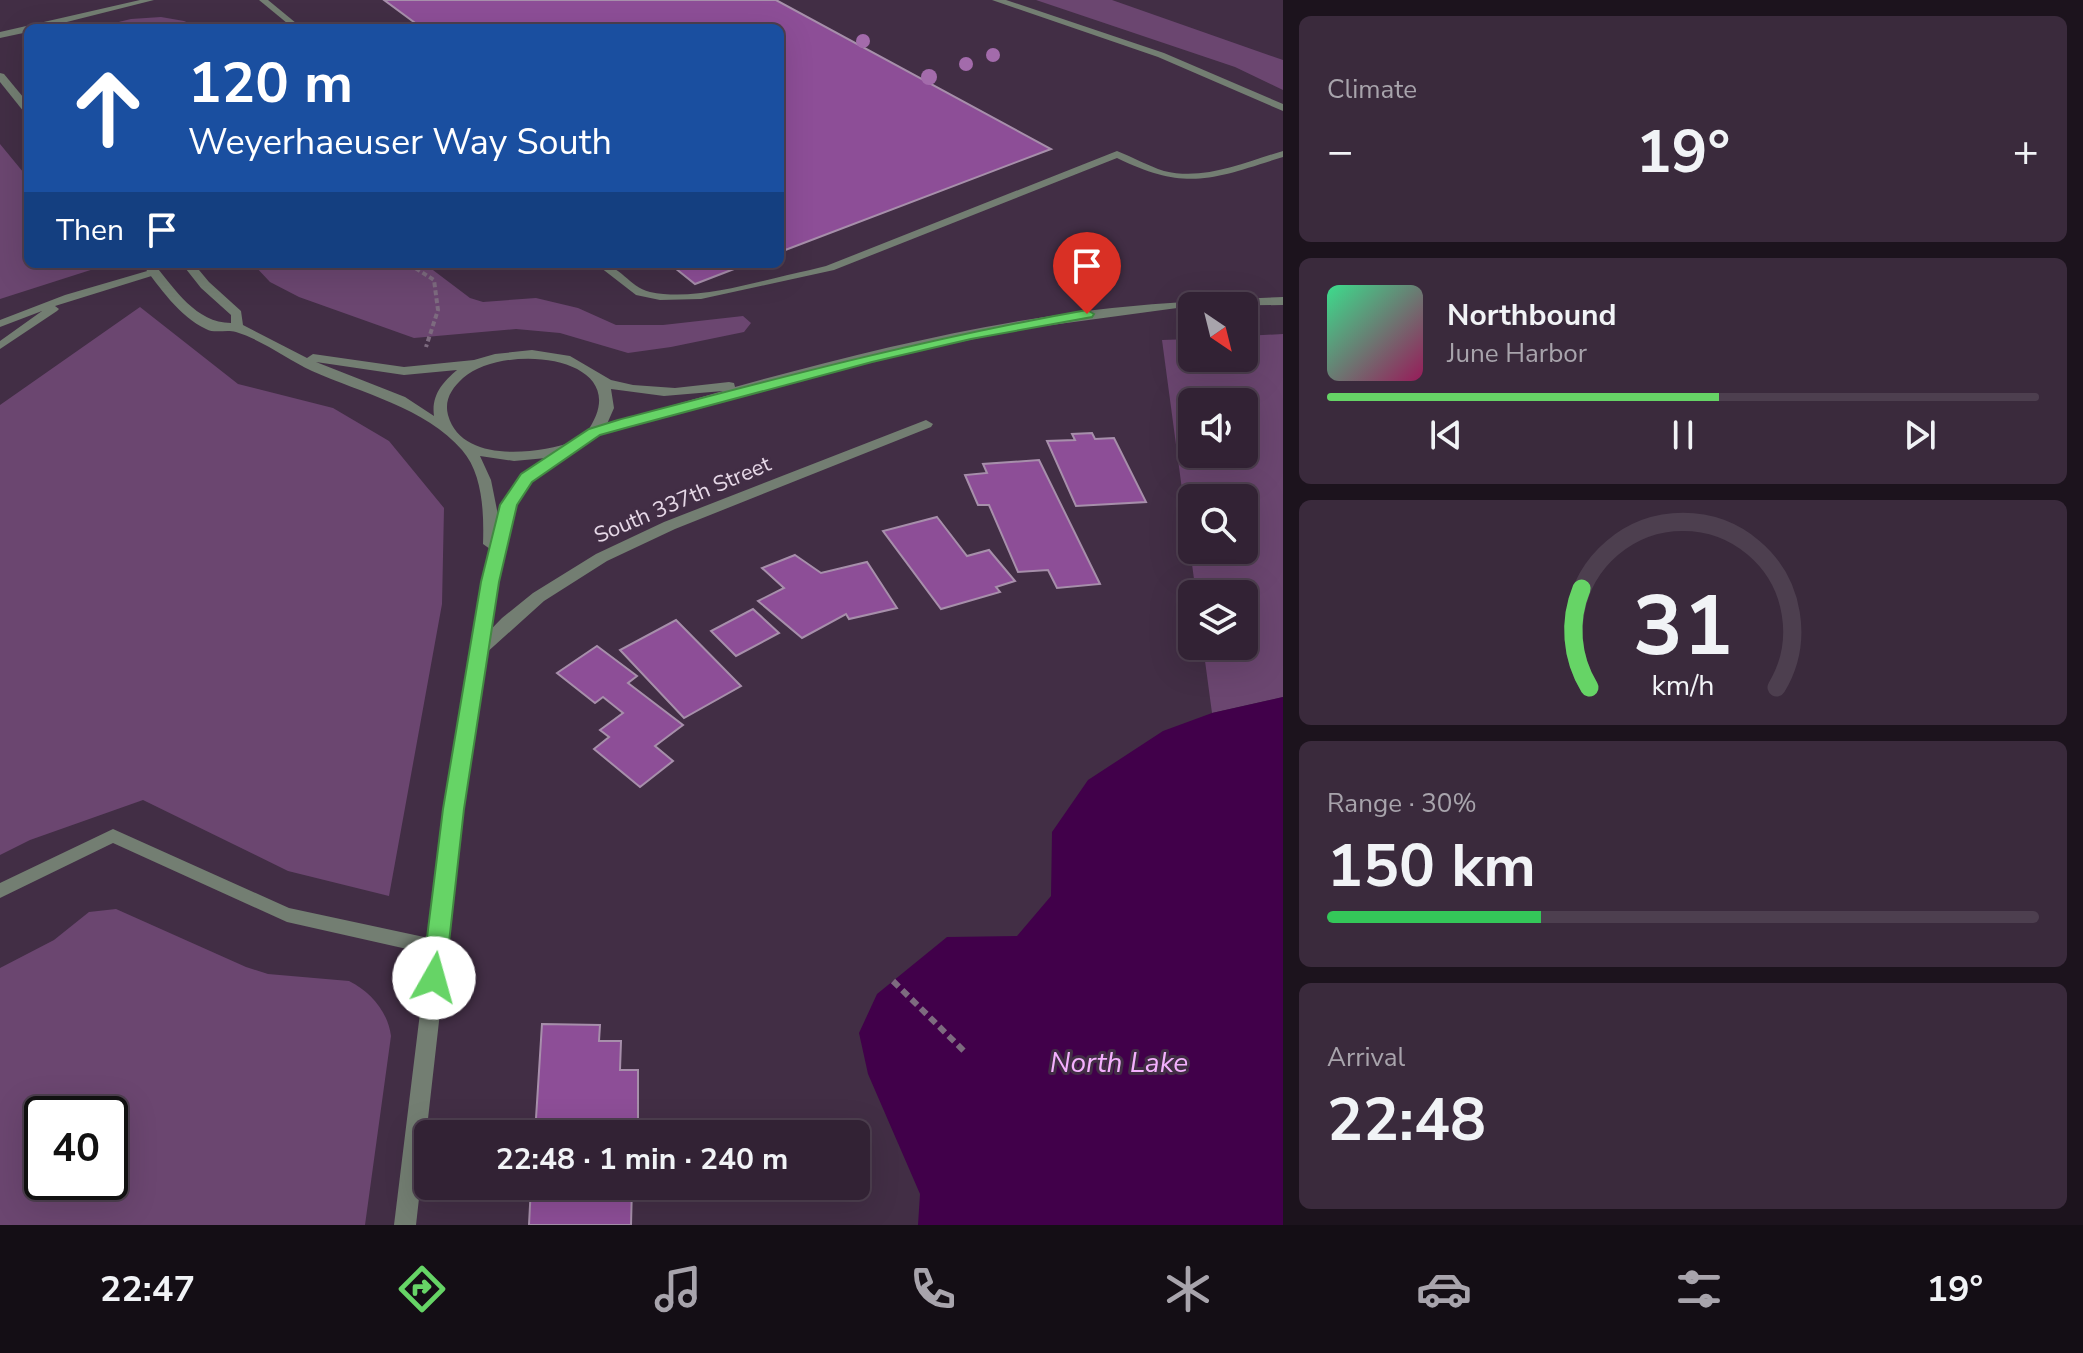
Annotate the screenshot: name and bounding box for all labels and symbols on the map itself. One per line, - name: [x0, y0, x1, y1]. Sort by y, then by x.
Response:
- pin: [1053, 232, 1121, 314]
- north arrow: [1178, 292, 1258, 372]
- street label: South 337th Street: [589, 449, 776, 551]
- position arrow: [392, 936, 476, 1020]
- water label: North Lake: [1050, 1044, 1188, 1082]
- speed limit sign: 40: [24, 1096, 128, 1200]

